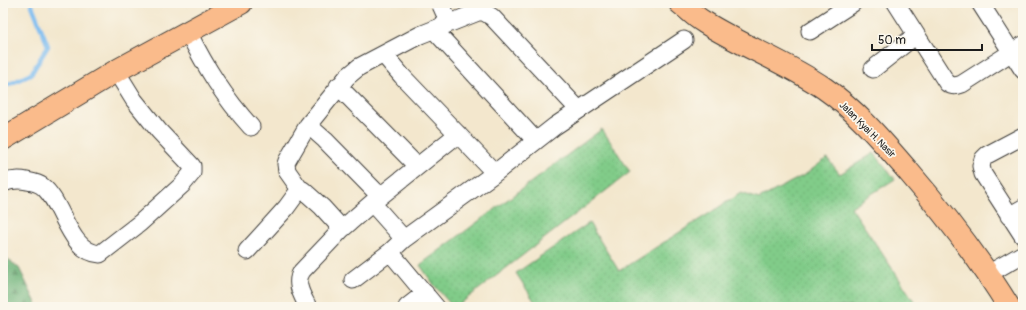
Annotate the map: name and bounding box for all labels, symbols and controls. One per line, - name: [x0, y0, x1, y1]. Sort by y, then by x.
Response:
- scale bar: [872, 26, 982, 52]
- text: 50 m: [878, 33, 906, 48]
- street label: Jalan Kyai H. Nasir: [837, 99, 898, 161]

